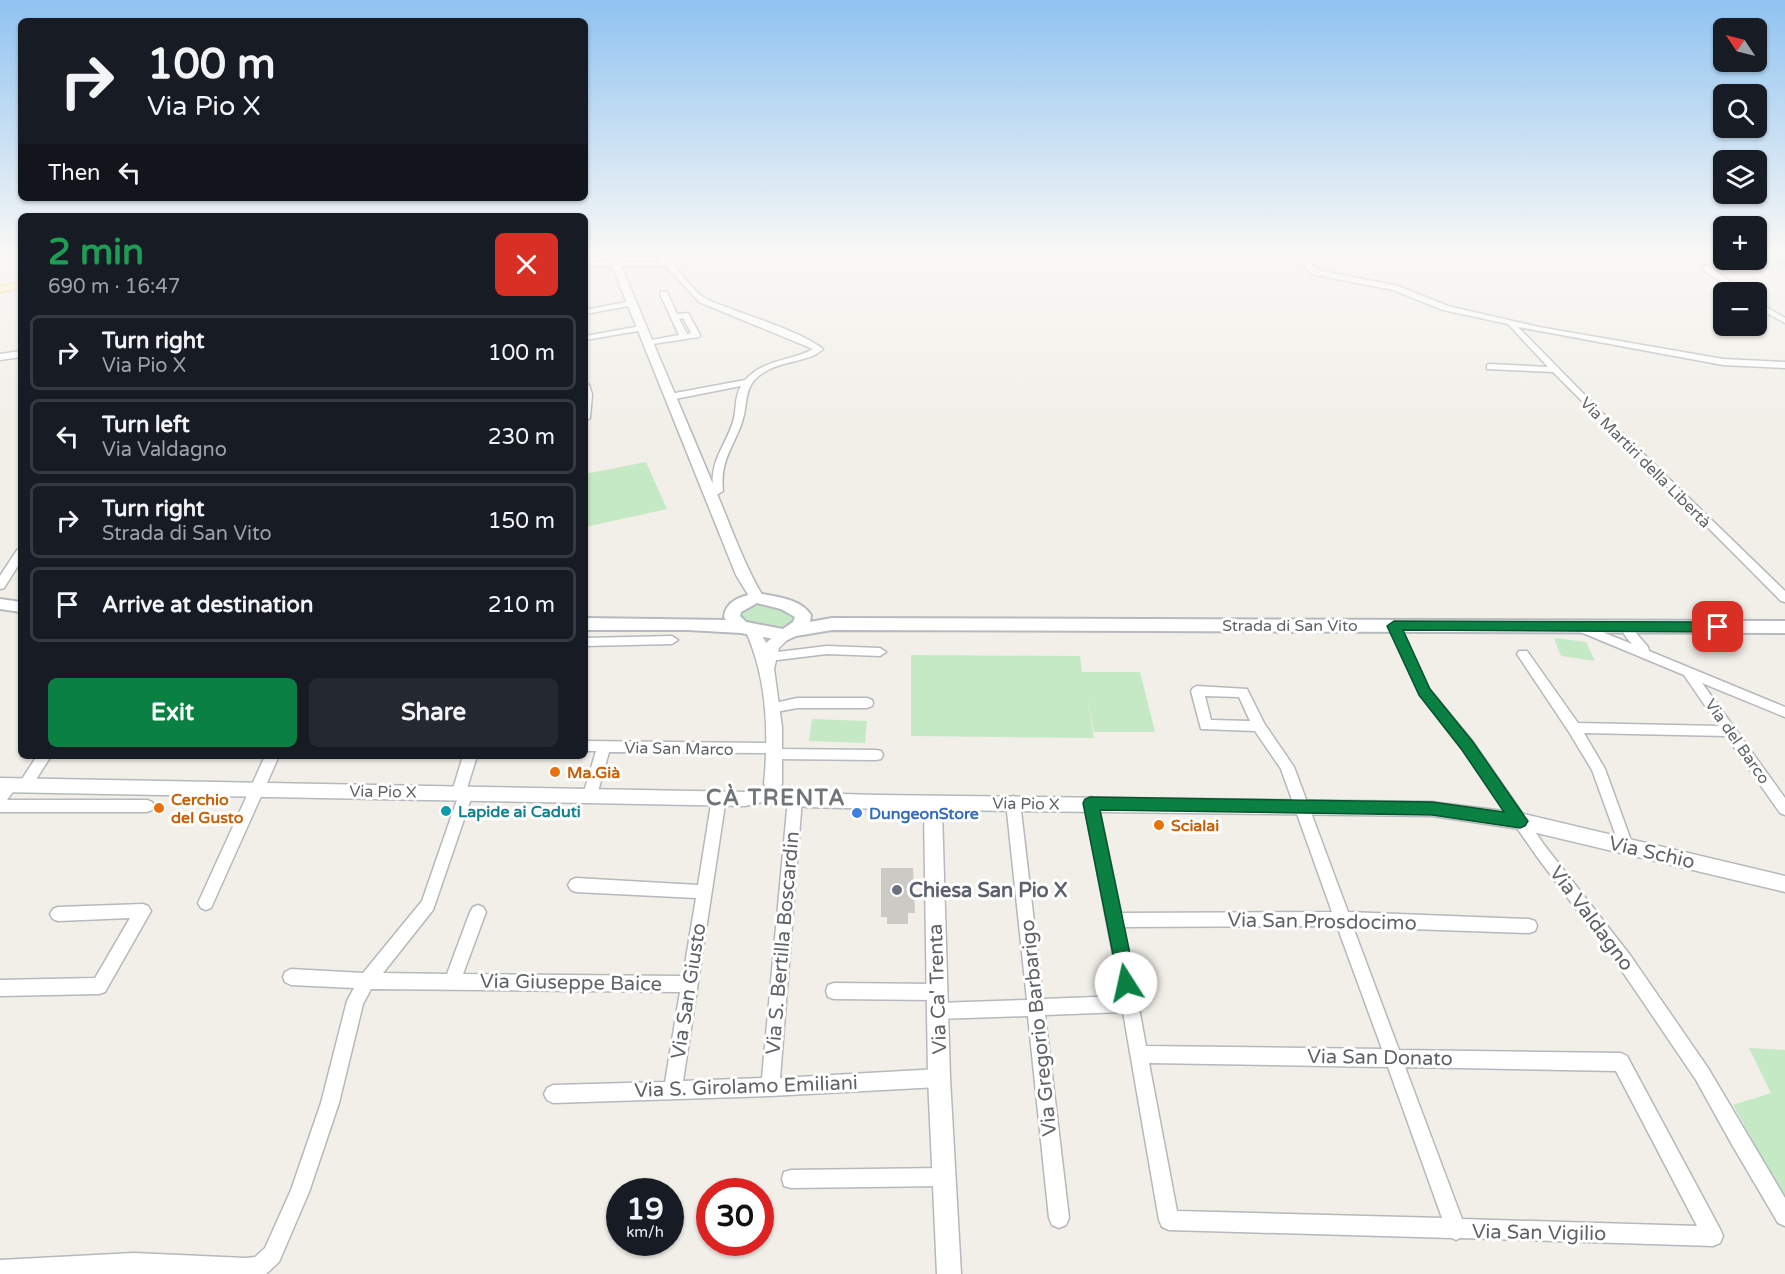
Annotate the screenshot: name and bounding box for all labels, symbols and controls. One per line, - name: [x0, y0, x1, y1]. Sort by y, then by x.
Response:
- north arrow: [1713, 18, 1767, 72]
- map controls: [1713, 18, 1767, 336]
- text: 100 m: [147, 39, 276, 90]
- icon: right: [48, 42, 126, 120]
- button: search: [1713, 84, 1767, 138]
- text: Via Pio X: [147, 90, 261, 123]
- button: layers: [1713, 150, 1767, 204]
- icon: left: [113, 156, 146, 189]
- text: Then: [48, 160, 101, 186]
- button: +: [1713, 216, 1767, 270]
- text: 2 min: [48, 231, 144, 274]
- button: close: [495, 233, 558, 296]
- text: 690 m · 16:47: [48, 275, 180, 299]
- button: −: [1713, 282, 1767, 336]
- text: Turn right: [102, 328, 204, 354]
- icon: right: [51, 336, 84, 369]
- text: 100 m: [488, 340, 555, 366]
- text: Via Pio X: [102, 354, 186, 378]
- street label: Via Martiri della Libertà: [1576, 393, 1715, 532]
- text: Turn left: [102, 412, 190, 438]
- icon: left: [51, 420, 84, 453]
- text: 230 m: [488, 424, 555, 450]
- text: Via Valdagno: [102, 438, 227, 462]
- text: Turn right: [102, 496, 204, 522]
- icon: right: [51, 504, 84, 537]
- text: 150 m: [488, 508, 555, 534]
- text: Strada di San Vito: [102, 522, 272, 546]
- icon: arrive: [51, 588, 84, 621]
- text: Arrive at destination: [102, 592, 313, 618]
- text: 210 m: [488, 592, 555, 618]
- pin: [1692, 601, 1743, 652]
- icon: arrive: [1701, 610, 1734, 643]
- street label: Strada di San Vito: [1222, 616, 1358, 636]
- button: Exit: [48, 678, 297, 747]
- button: Share: [309, 678, 558, 747]
- street label: Via del Barco: [1700, 695, 1774, 788]
- street label: Via San Marco: [624, 738, 734, 760]
- place label: Ma.Già: [567, 763, 620, 783]
- marker: Ma.Già: [548, 765, 562, 779]
- street label: Via Pio X: [349, 781, 417, 803]
- district label: CÀ TRENTA: [706, 783, 846, 811]
- place label: Cerchio del Gusto: [171, 790, 244, 828]
- street label: Via Pio X: [992, 793, 1060, 815]
- marker: Cerchio del Gusto: [152, 801, 166, 815]
- place label: Lapide ai Caduti: [458, 802, 581, 822]
- marker: Lapide ai Caduti: [439, 804, 453, 818]
- place label: DungeonStore: [869, 804, 979, 824]
- marker: DungeonStore: [850, 806, 864, 820]
- place label: Scialai: [1171, 816, 1219, 836]
- marker: Scialai: [1152, 818, 1166, 832]
- street label: Via S. Bertilla Boscardin: [761, 830, 805, 1056]
- street label: Via Schio: [1606, 831, 1697, 874]
- street label: Via Valdagno: [1544, 861, 1638, 976]
- place label: Chiesa San Pio X: [909, 879, 1067, 903]
- marker: Chiesa San Pio X: [890, 883, 904, 897]
- street label: Via San Prosdocimo: [1227, 908, 1417, 936]
- street label: Via Gregorio Barbarigo: [1016, 918, 1062, 1137]
- street label: Via San Giusto: [666, 921, 712, 1061]
- street label: Via Ca' Trenta: [924, 923, 952, 1055]
- position arrow: [1094, 951, 1158, 1015]
- street label: Via Giuseppe Baice: [480, 969, 662, 997]
- street label: Via San Donato: [1307, 1045, 1453, 1071]
- street label: Via S. Girolamo Emiliani: [634, 1071, 858, 1103]
- speed limit sign: 30: [696, 1178, 774, 1256]
- text: 19: [626, 1191, 664, 1228]
- street label: Via San Vigilio: [1472, 1220, 1606, 1246]
- text: km/h: [626, 1223, 664, 1241]

